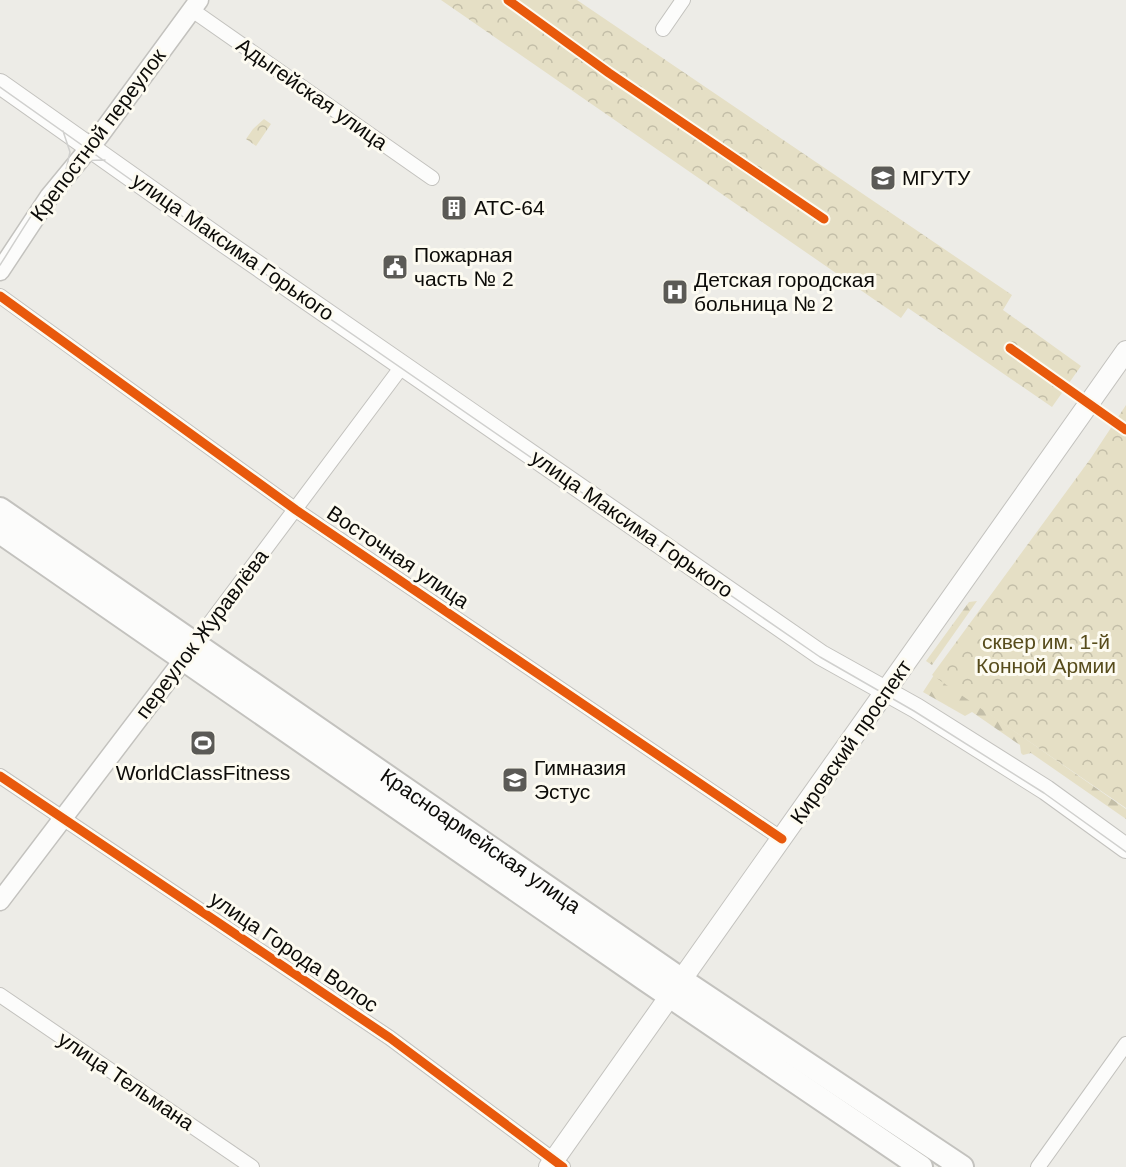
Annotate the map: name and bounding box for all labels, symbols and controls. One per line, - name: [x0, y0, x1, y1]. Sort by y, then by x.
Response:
- street label: Адыгейская улица: [232, 33, 392, 154]
- street label: Крепостной переулок: [25, 44, 170, 225]
- school or university icon: МГУТУ: [868, 163, 898, 193]
- place label: МГУТУ: [902, 166, 971, 189]
- street label: улица Максима Горького: [128, 168, 339, 325]
- building icon: АТС-64: [439, 193, 469, 223]
- place label: АТС-64: [474, 196, 545, 219]
- place label: Пожарная часть № 2: [414, 243, 514, 290]
- public building icon: Пожарная часть № 2: [380, 252, 410, 282]
- place label: Детская городская больница № 2: [694, 268, 875, 315]
- hospital icon: Детская городская больница № 2: [660, 277, 690, 307]
- street label: улица Максима Горького: [527, 445, 738, 602]
- street label: Восточная улица: [323, 501, 474, 613]
- street label: переулок Журавлёва: [131, 545, 273, 723]
- park label: сквер им. 1-й Конной Армии: [976, 630, 1116, 677]
- street label: Кировский проспект: [785, 655, 916, 828]
- sports icon: WorldClassFitness: [188, 728, 218, 758]
- place label: Гимназия Эстус: [534, 756, 626, 803]
- place label: WorldClassFitness: [116, 761, 290, 784]
- street label: Красноармейская улица: [377, 764, 585, 918]
- school or university icon: Гимназия Эстус: [500, 765, 530, 795]
- street label: улица Города Волос: [206, 887, 383, 1016]
- street label: улица Тельмана: [54, 1027, 199, 1135]

